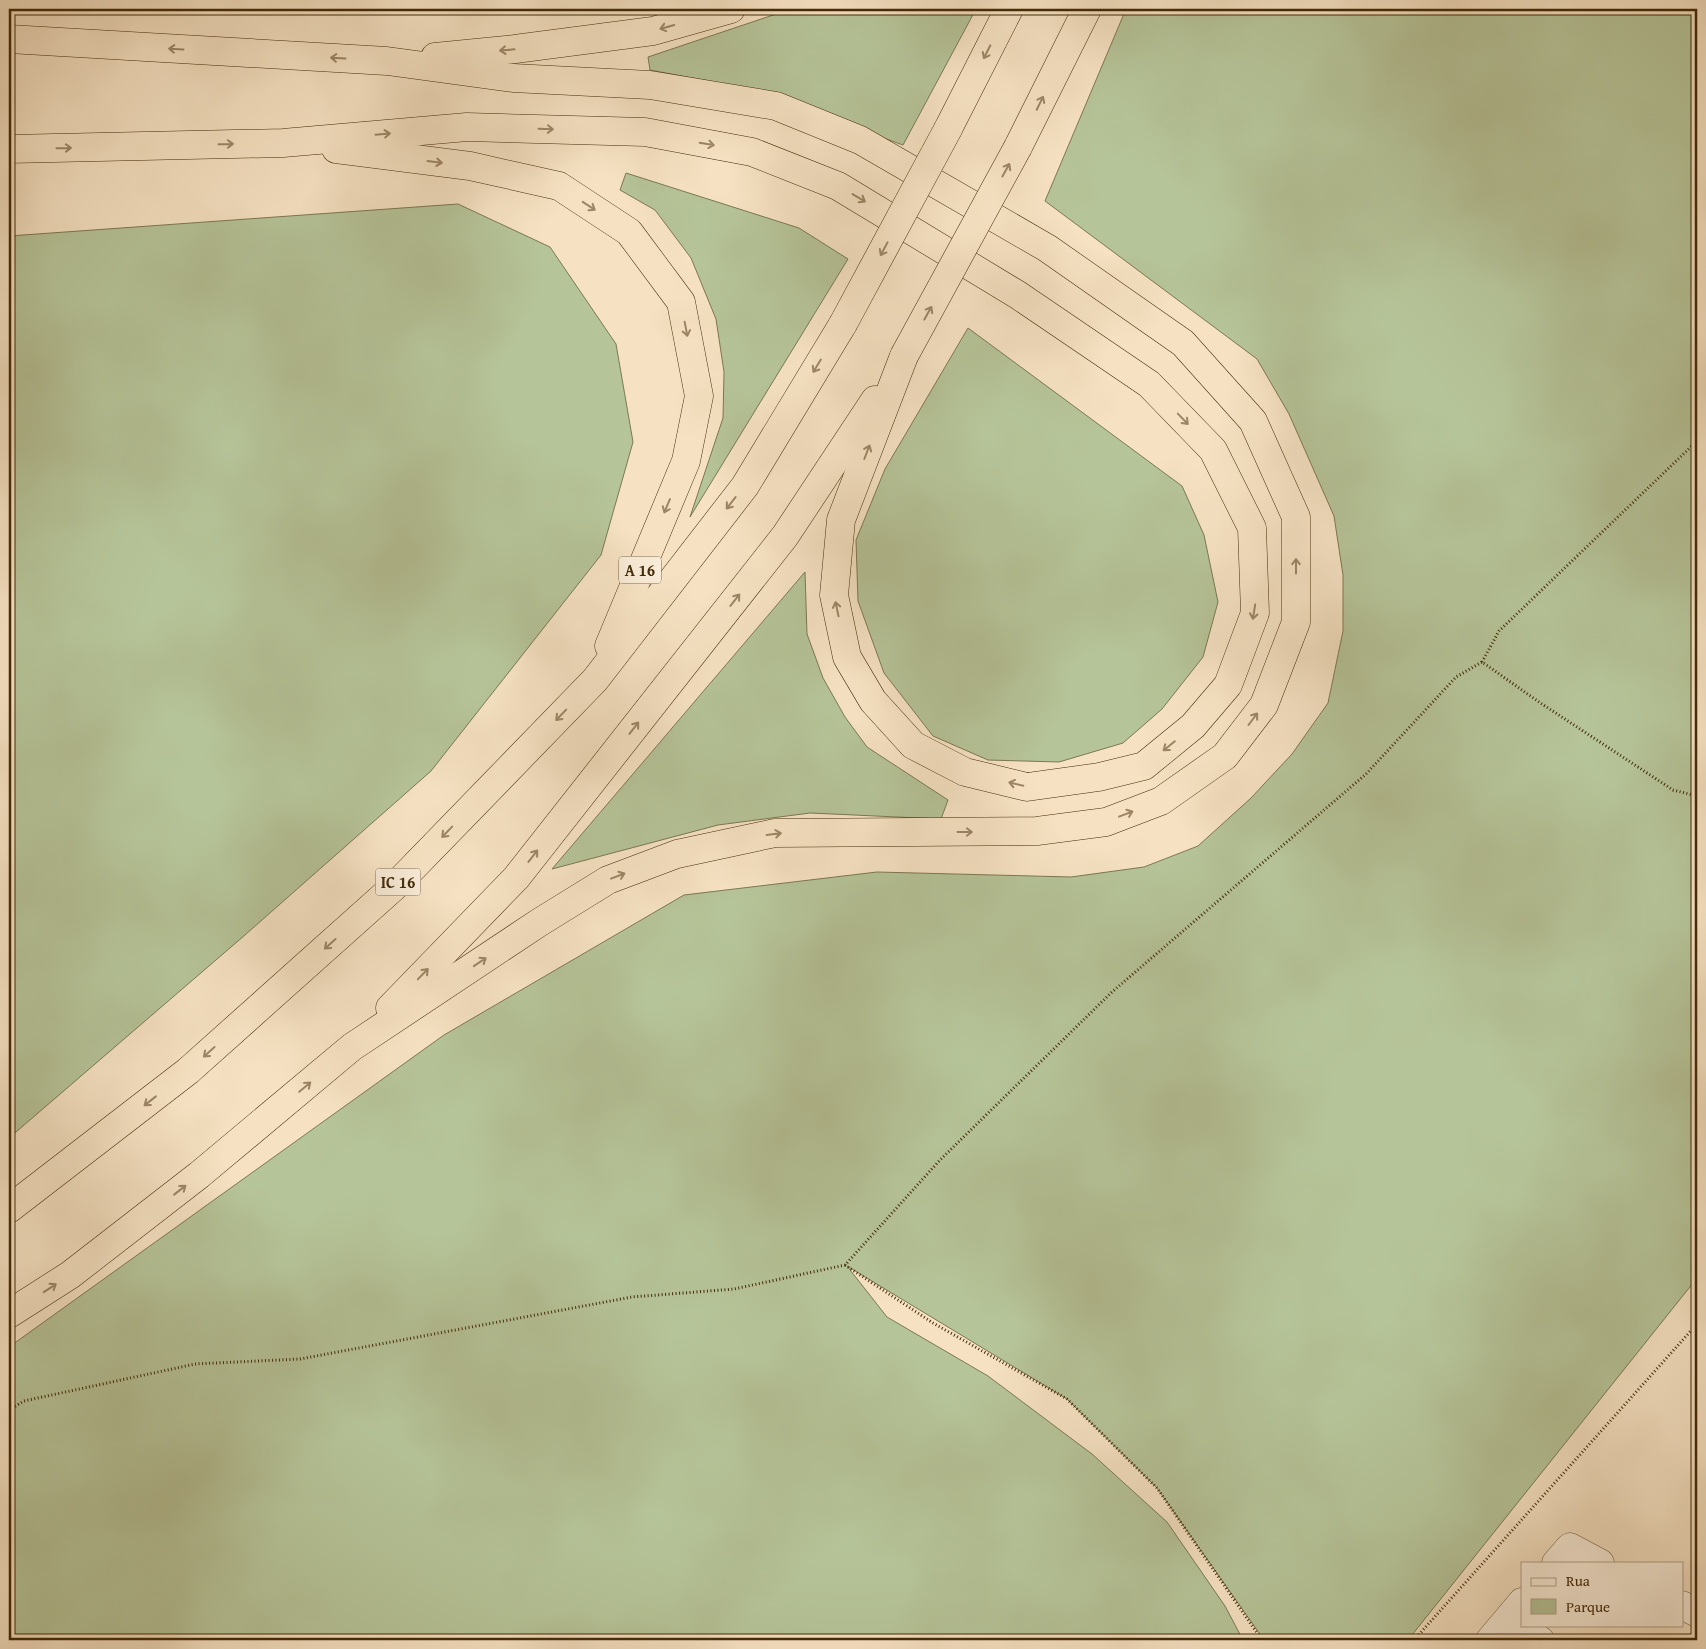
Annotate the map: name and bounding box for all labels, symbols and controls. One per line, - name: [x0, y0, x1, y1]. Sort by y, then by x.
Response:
- one-way arrow: [660, 22, 676, 32]
- one-way arrow: [168, 44, 184, 53]
- one-way arrow: [499, 45, 515, 55]
- one-way arrow: [982, 45, 992, 60]
- one-way arrow: [330, 54, 346, 63]
- one-way arrow: [1036, 96, 1045, 111]
- one-way arrow: [537, 124, 553, 134]
- one-way arrow: [375, 129, 391, 139]
- one-way arrow: [218, 139, 234, 149]
- one-way arrow: [699, 139, 715, 149]
- one-way arrow: [56, 143, 72, 152]
- one-way arrow: [427, 157, 443, 167]
- one-way arrow: [1001, 164, 1011, 178]
- one-way arrow: [851, 194, 865, 204]
- one-way arrow: [582, 201, 596, 211]
- one-way arrow: [879, 241, 889, 256]
- one-way arrow: [923, 306, 933, 321]
- one-way arrow: [682, 321, 692, 337]
- one-way arrow: [812, 359, 822, 373]
- one-way arrow: [1177, 412, 1189, 425]
- one-way arrow: [863, 445, 872, 460]
- one-way arrow: [725, 497, 736, 510]
- one-way arrow: [662, 498, 672, 513]
- road number: A 16: [619, 556, 661, 584]
- one-way arrow: [1291, 558, 1301, 574]
- one-way arrow: [729, 594, 740, 607]
- one-way arrow: [832, 602, 841, 618]
- one-way arrow: [1248, 604, 1258, 620]
- one-way arrow: [555, 709, 567, 721]
- one-way arrow: [1248, 713, 1259, 726]
- one-way arrow: [628, 722, 639, 735]
- one-way arrow: [1163, 740, 1176, 751]
- one-way arrow: [1009, 779, 1025, 788]
- one-way arrow: [1118, 809, 1133, 819]
- one-way arrow: [442, 825, 454, 837]
- one-way arrow: [957, 827, 973, 837]
- one-way arrow: [766, 829, 782, 839]
- one-way arrow: [528, 849, 539, 862]
- road number: IC 16: [376, 869, 420, 896]
- one-way arrow: [610, 871, 625, 880]
- one-way arrow: [324, 938, 337, 950]
- one-way arrow: [473, 957, 487, 967]
- one-way arrow: [417, 968, 429, 981]
- one-way arrow: [202, 1046, 215, 1058]
- one-way arrow: [298, 1081, 311, 1092]
- one-way arrow: [143, 1095, 156, 1106]
- one-way arrow: [173, 1185, 186, 1196]
- one-way arrow: [42, 1282, 56, 1292]
- legend: [1521, 1562, 1684, 1626]
- text: Rua: [1566, 1570, 1590, 1591]
- text: Parque: [1566, 1596, 1610, 1617]

